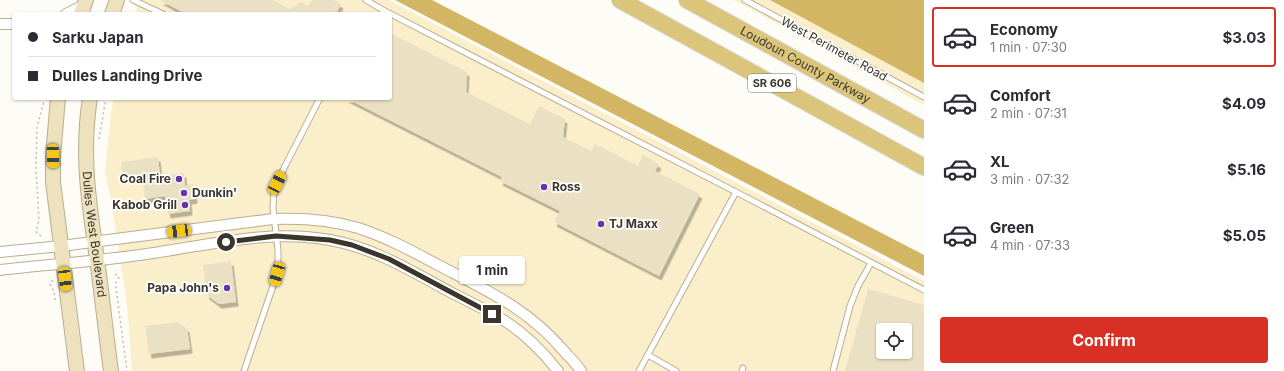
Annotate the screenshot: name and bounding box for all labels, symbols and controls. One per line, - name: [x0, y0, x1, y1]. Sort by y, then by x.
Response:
- street label: West Perimeter Road: [778, 13, 890, 84]
- icon: car: [942, 19, 978, 55]
- text: Economy: [990, 20, 1058, 39]
- street label: Loudoun County Parkway: [738, 23, 874, 106]
- text: Sarku Japan: [52, 28, 144, 47]
- text: $3.03: [1222, 28, 1266, 47]
- text: 1 min · 07:30: [990, 39, 1067, 55]
- text: Dulles Landing Drive: [52, 66, 202, 85]
- road number: SR 606: [748, 74, 796, 92]
- icon: car: [942, 85, 978, 121]
- text: Comfort: [990, 86, 1051, 105]
- text: $4.09: [1222, 94, 1266, 113]
- text: 2 min · 07:31: [990, 105, 1067, 121]
- car: [47, 144, 59, 168]
- icon: car: [942, 151, 978, 187]
- text: XL: [990, 152, 1010, 171]
- text: $5.16: [1227, 160, 1266, 179]
- car: [266, 170, 288, 196]
- street label: Dulles West Boulevard: [80, 171, 110, 298]
- place label: Coal Fire: [120, 171, 171, 186]
- text: 3 min · 07:32: [990, 171, 1070, 187]
- marker: Coal Fire: [174, 174, 184, 184]
- place label: Ross: [552, 179, 581, 194]
- marker: Ross: [539, 182, 549, 192]
- place label: Dunkin': [192, 185, 237, 200]
- marker: Dunkin': [179, 188, 189, 198]
- place label: Kabob Grill: [112, 197, 177, 212]
- marker: Kabob Grill: [180, 200, 190, 210]
- place label: TJ Maxx: [609, 216, 658, 231]
- icon: car: [942, 217, 978, 253]
- text: Green: [990, 218, 1034, 237]
- marker: TJ Maxx: [596, 219, 606, 229]
- car: [166, 224, 192, 238]
- text: $5.05: [1223, 226, 1266, 245]
- route start: [217, 233, 235, 251]
- text: 4 min · 07:33: [990, 237, 1070, 253]
- callout: 1 min: [459, 256, 525, 284]
- car: [268, 261, 286, 287]
- text: 1 min: [476, 262, 508, 278]
- car: [58, 266, 72, 292]
- place label: Papa John's: [147, 280, 219, 295]
- marker: Papa John's: [222, 283, 232, 293]
- route end: [483, 305, 501, 323]
- button: Confirm: [940, 317, 1268, 363]
- map controls: [876, 323, 912, 359]
- button: locate: [876, 323, 912, 359]

